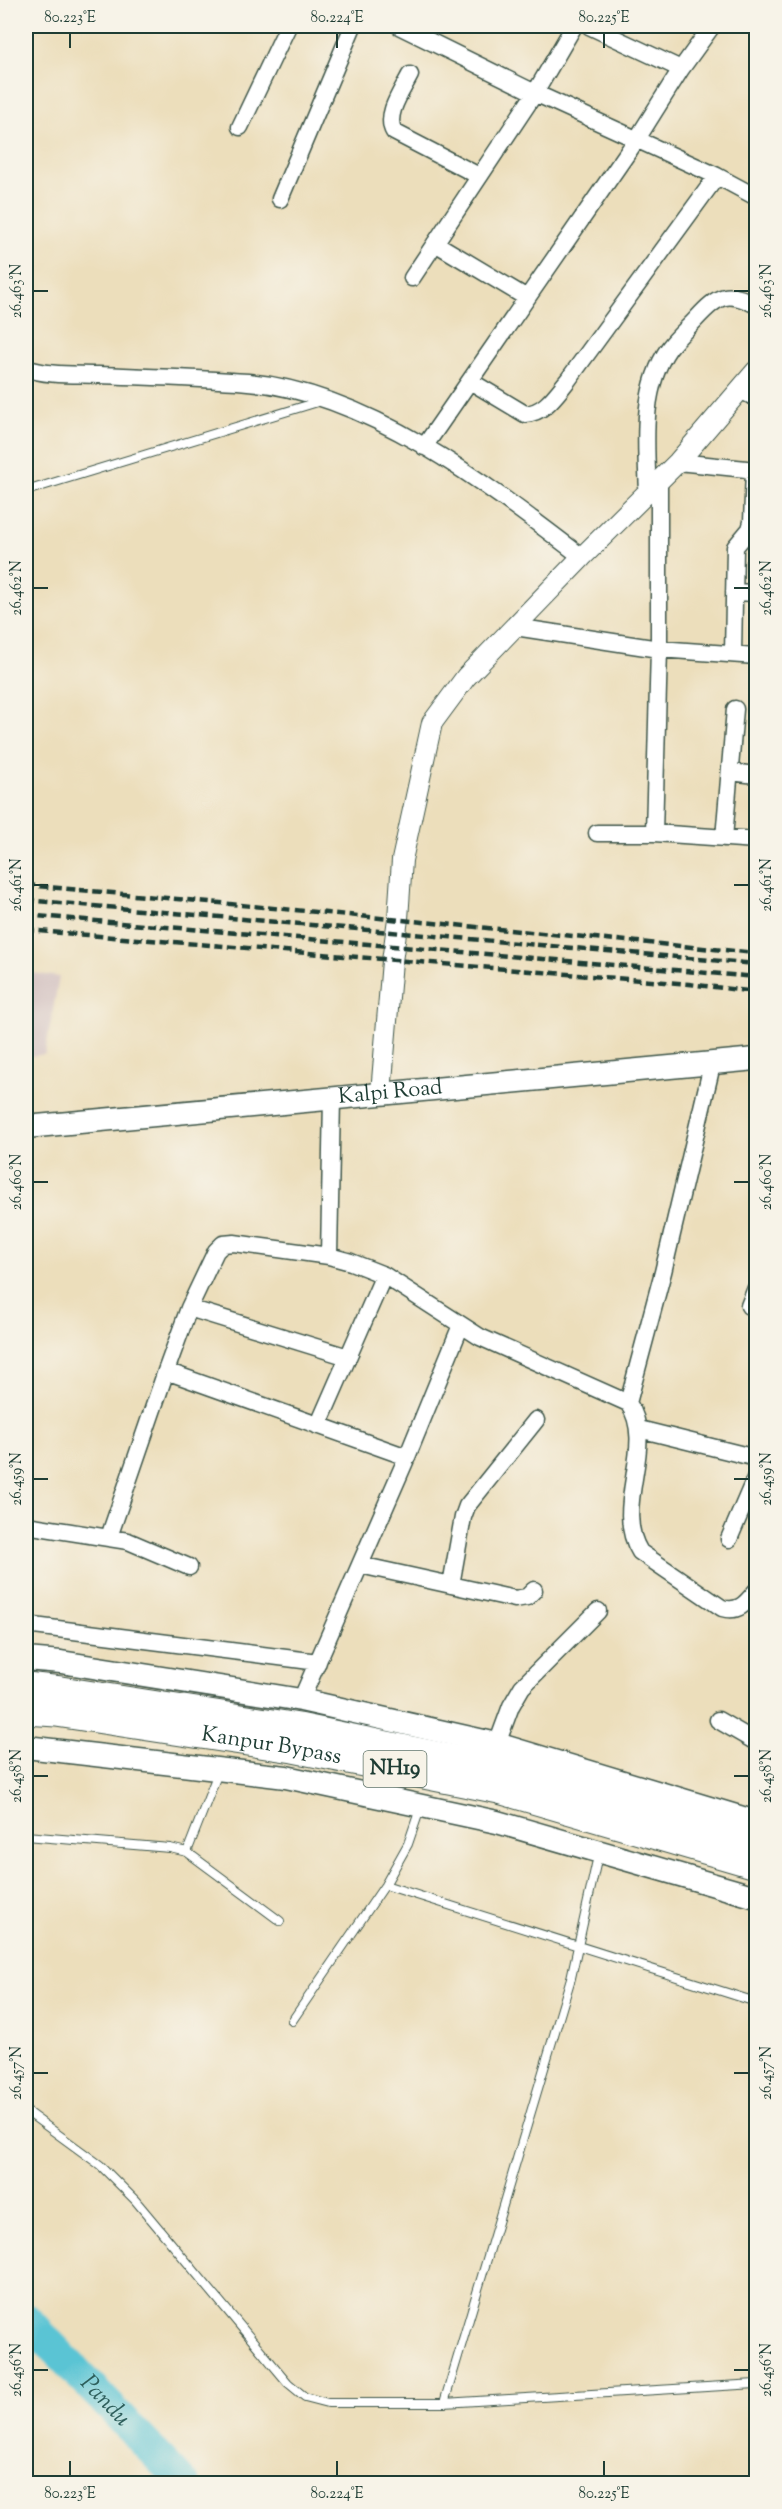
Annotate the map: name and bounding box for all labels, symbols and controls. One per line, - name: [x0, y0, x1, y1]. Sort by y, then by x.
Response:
- text: 80.223°E: [44, 8, 96, 29]
- text: 80.224°E: [310, 8, 364, 29]
- text: 80.225°E: [579, 8, 629, 29]
- text: 26.463°N: [7, 264, 28, 318]
- text: 26.463°N: [757, 264, 778, 318]
- text: 26.462°N: [7, 560, 28, 616]
- text: 26.462°N: [757, 560, 778, 616]
- text: 26.461°N: [7, 858, 28, 912]
- text: 26.461°N: [757, 858, 778, 912]
- street label: Kalpi Road: [337, 1072, 444, 1114]
- text: 26.460°N: [7, 1154, 28, 1210]
- text: 26.460°N: [757, 1154, 778, 1210]
- text: 26.459°N: [7, 1452, 28, 1506]
- text: 26.459°N: [757, 1452, 778, 1506]
- street label: Kanpur Bypass: [199, 1719, 344, 1774]
- text: 26.458°N: [7, 1749, 28, 1803]
- text: 26.458°N: [757, 1749, 778, 1803]
- road number: NH19: [364, 1751, 426, 1787]
- text: 26.457°N: [7, 2046, 28, 2100]
- text: 26.457°N: [757, 2046, 778, 2100]
- text: 26.456°N: [7, 2343, 28, 2397]
- text: 26.456°N: [757, 2343, 778, 2397]
- water label: Pandu: [72, 2368, 138, 2435]
- text: 80.223°E: [44, 2484, 96, 2505]
- text: 80.224°E: [310, 2484, 364, 2505]
- text: 80.225°E: [579, 2484, 629, 2505]

